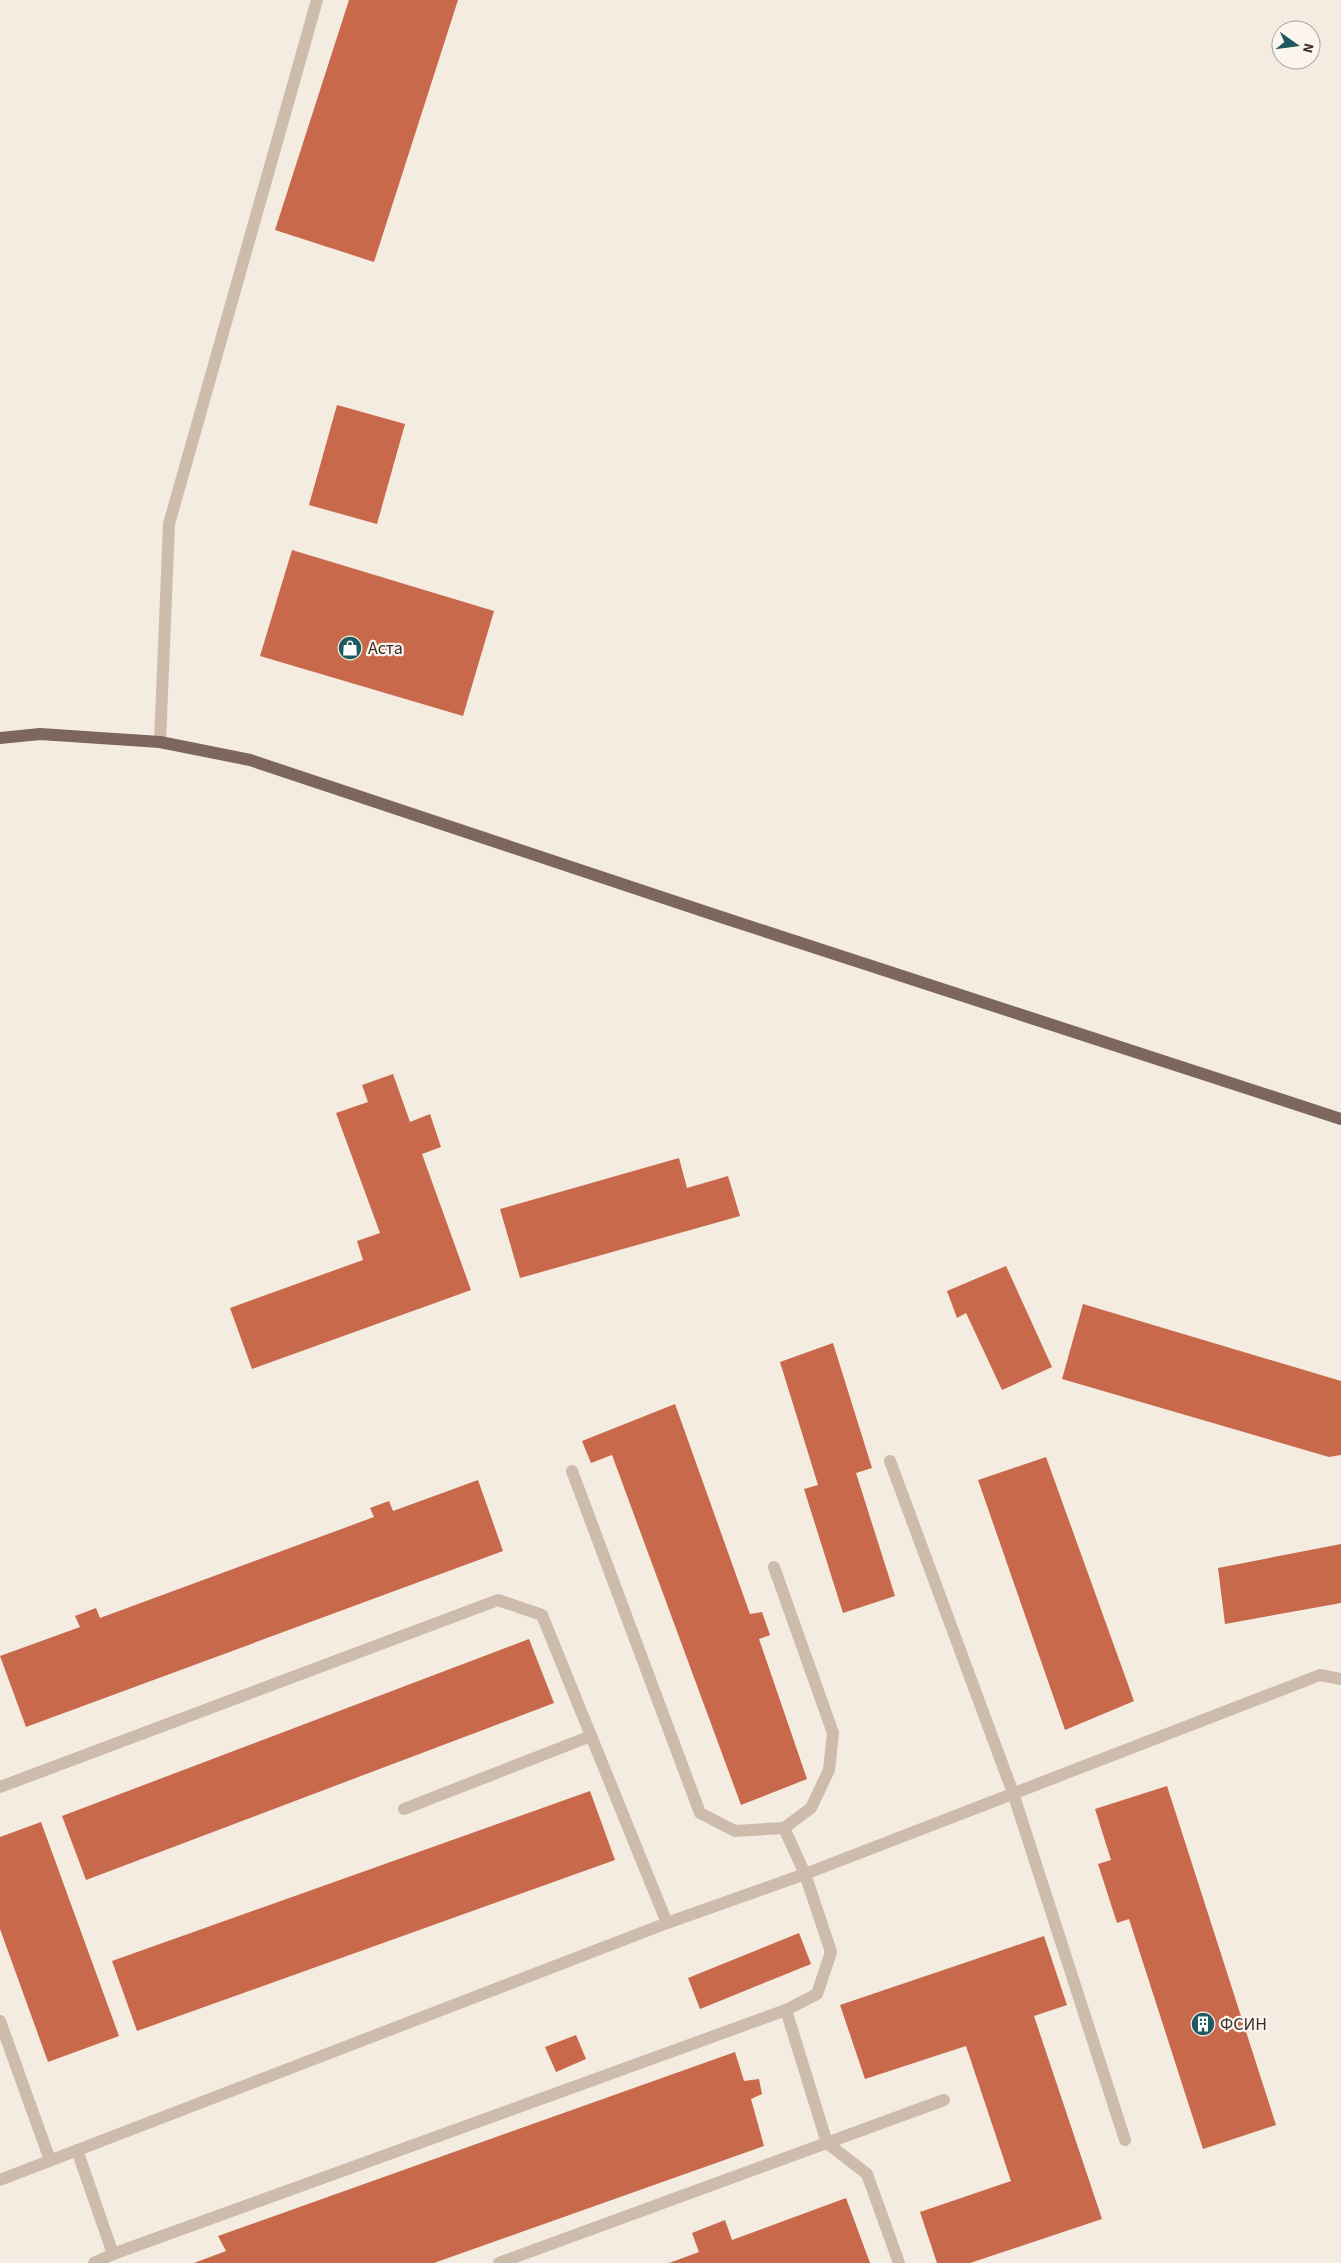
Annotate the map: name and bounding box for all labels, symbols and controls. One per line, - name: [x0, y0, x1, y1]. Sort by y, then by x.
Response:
- north arrow: [1271, 20, 1321, 70]
- text: N: [1297, 41, 1318, 55]
- shop icon: Аста: [337, 635, 363, 661]
- place label: Аста: [368, 636, 403, 661]
- building icon: ФСИН: [1190, 2011, 1216, 2037]
- place label: ФСИН: [1220, 2012, 1267, 2037]

